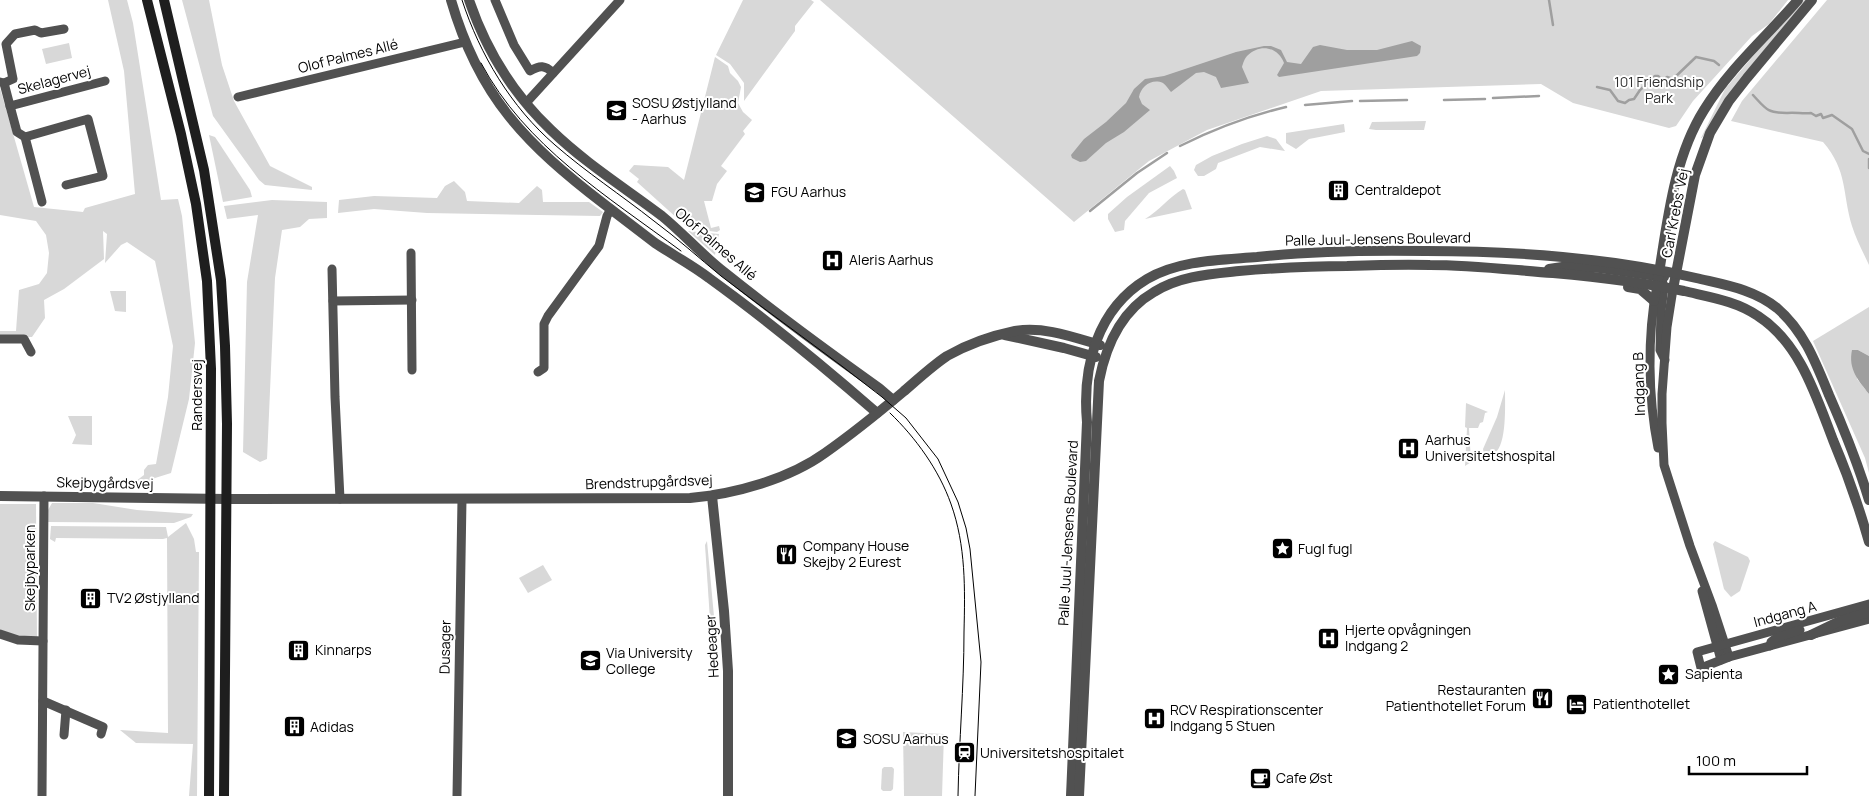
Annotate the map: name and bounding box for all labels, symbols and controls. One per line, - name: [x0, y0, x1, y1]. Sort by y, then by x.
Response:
- street label: Olof Palmes Allé: [296, 34, 400, 77]
- street label: Skelagervej: [15, 61, 92, 98]
- park label: 101 Friendship Park: [1614, 72, 1704, 107]
- place label: SOSU Østjylland - Aarhus: [632, 93, 737, 128]
- school or university icon: SOSU Østjylland - Aarhus: [604, 99, 628, 123]
- street label: Carl Krebs' Vej: [1657, 167, 1692, 259]
- building icon: Centraldepot: [1327, 178, 1351, 202]
- school or university icon: FGU Aarhus: [743, 180, 767, 204]
- place label: Centraldepot: [1355, 180, 1442, 199]
- place label: FGU Aarhus: [771, 182, 846, 201]
- street label: Olof Palmes Allé: [671, 203, 761, 284]
- street label: Palle Juul-Jensens Boulevard: [1285, 227, 1471, 250]
- hospital icon: Aleris Aarhus: [821, 248, 845, 272]
- place label: Aleris Aarhus: [849, 250, 933, 269]
- street label: Indgang B: [1628, 351, 1649, 416]
- street label: Randersvej: [187, 359, 206, 431]
- place label: Aarhus Universitetshospital: [1425, 430, 1555, 465]
- hospital icon: Aarhus Universitetshospital: [1397, 436, 1421, 460]
- street label: Palle Juul-Jensens Boulevard: [1053, 440, 1082, 626]
- street label: Brendstrupgårdsvej: [585, 470, 713, 493]
- street label: Skejbygårdsvej: [56, 472, 154, 493]
- street label: Skejbyparken: [20, 525, 39, 611]
- place label: Company House Skejby 2 Eurest: [803, 536, 909, 571]
- place icon: Fugl fugl: [1270, 537, 1294, 561]
- place label: Fugl fugl: [1298, 539, 1353, 558]
- restaurant icon: Company House Skejby 2 Eurest: [775, 542, 799, 566]
- building icon: TV2 Østjylland: [79, 586, 103, 610]
- place label: TV2 Østjylland: [107, 588, 199, 607]
- street label: Indgang A: [1751, 596, 1818, 631]
- street label: Hedeager: [700, 614, 723, 678]
- street label: Dusager: [435, 620, 454, 674]
- place label: Hjerte opvågningen Indgang 2: [1345, 620, 1471, 655]
- hospital icon: Hjerte opvågningen Indgang 2: [1317, 626, 1341, 650]
- building icon: Kinnarps: [287, 638, 311, 662]
- place label: Kinnarps: [315, 640, 372, 659]
- place label: Via University College: [606, 643, 693, 678]
- school or university icon: Via University College: [578, 649, 602, 673]
- place icon: Sapienta: [1657, 662, 1681, 686]
- place label: Sapienta: [1685, 664, 1743, 683]
- place label: Restauranten Patienthotellet Forum: [1386, 680, 1526, 715]
- restaurant icon: Restauranten Patienthotellet Forum: [1530, 686, 1554, 710]
- hotel icon: Patienthotellet: [1565, 692, 1589, 716]
- place label: Patienthotellet: [1593, 694, 1691, 713]
- place label: RCV Respirationscenter Indgang 5 Stuen: [1170, 700, 1323, 735]
- hospital icon: RCV Respirationscenter Indgang 5 Stuen: [1142, 706, 1166, 730]
- building icon: Adidas: [282, 715, 306, 739]
- place label: Adidas: [310, 717, 354, 736]
- school or university icon: SOSU Aarhus: [835, 727, 859, 751]
- place label: SOSU Aarhus: [863, 729, 949, 748]
- station icon: Universitetshospitalet: [952, 741, 976, 765]
- place label: Universitetshospitalet: [980, 743, 1125, 762]
- scale bar: [1689, 744, 1806, 776]
- text: 100 m: [1696, 750, 1736, 771]
- cafe icon: Cafe Øst: [1248, 766, 1272, 790]
- place label: Cafe Øst: [1276, 768, 1333, 787]

